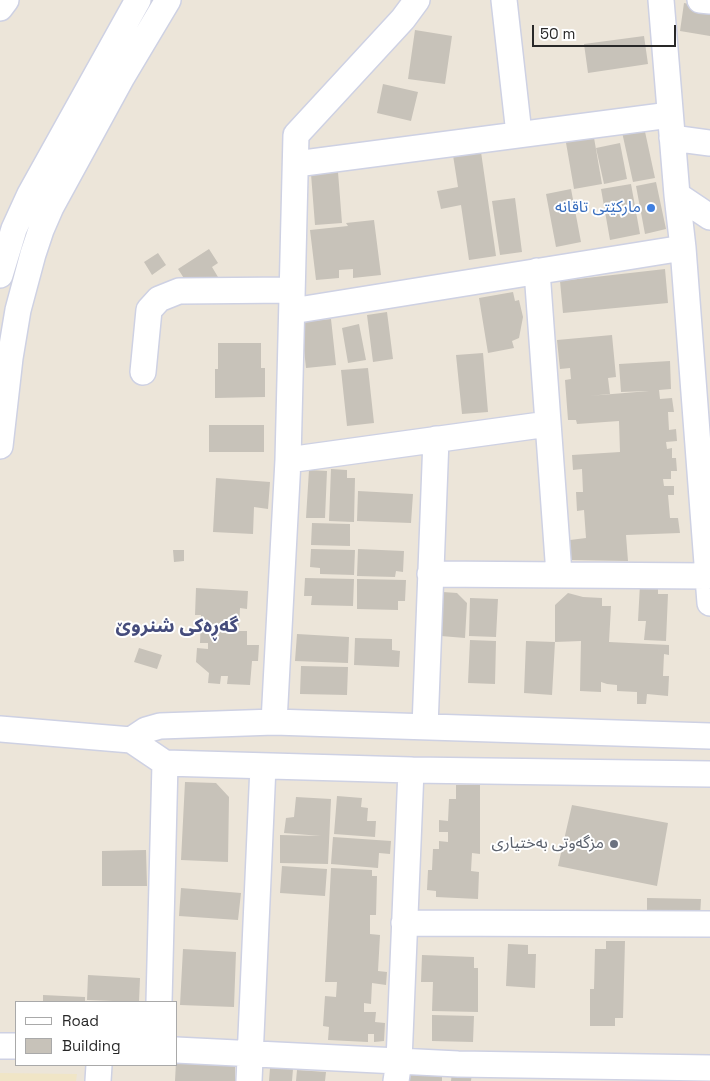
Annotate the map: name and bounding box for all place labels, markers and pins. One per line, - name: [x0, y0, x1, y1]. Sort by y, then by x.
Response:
- place label: مارکێتی تاقانە: [555, 198, 641, 218]
- marker: مارکێتی تاقانە: [645, 202, 657, 214]
- place label: مزگەوتی بەختیاری: [492, 834, 604, 854]
- marker: مزگەوتی بەختیاری: [608, 838, 620, 850]

